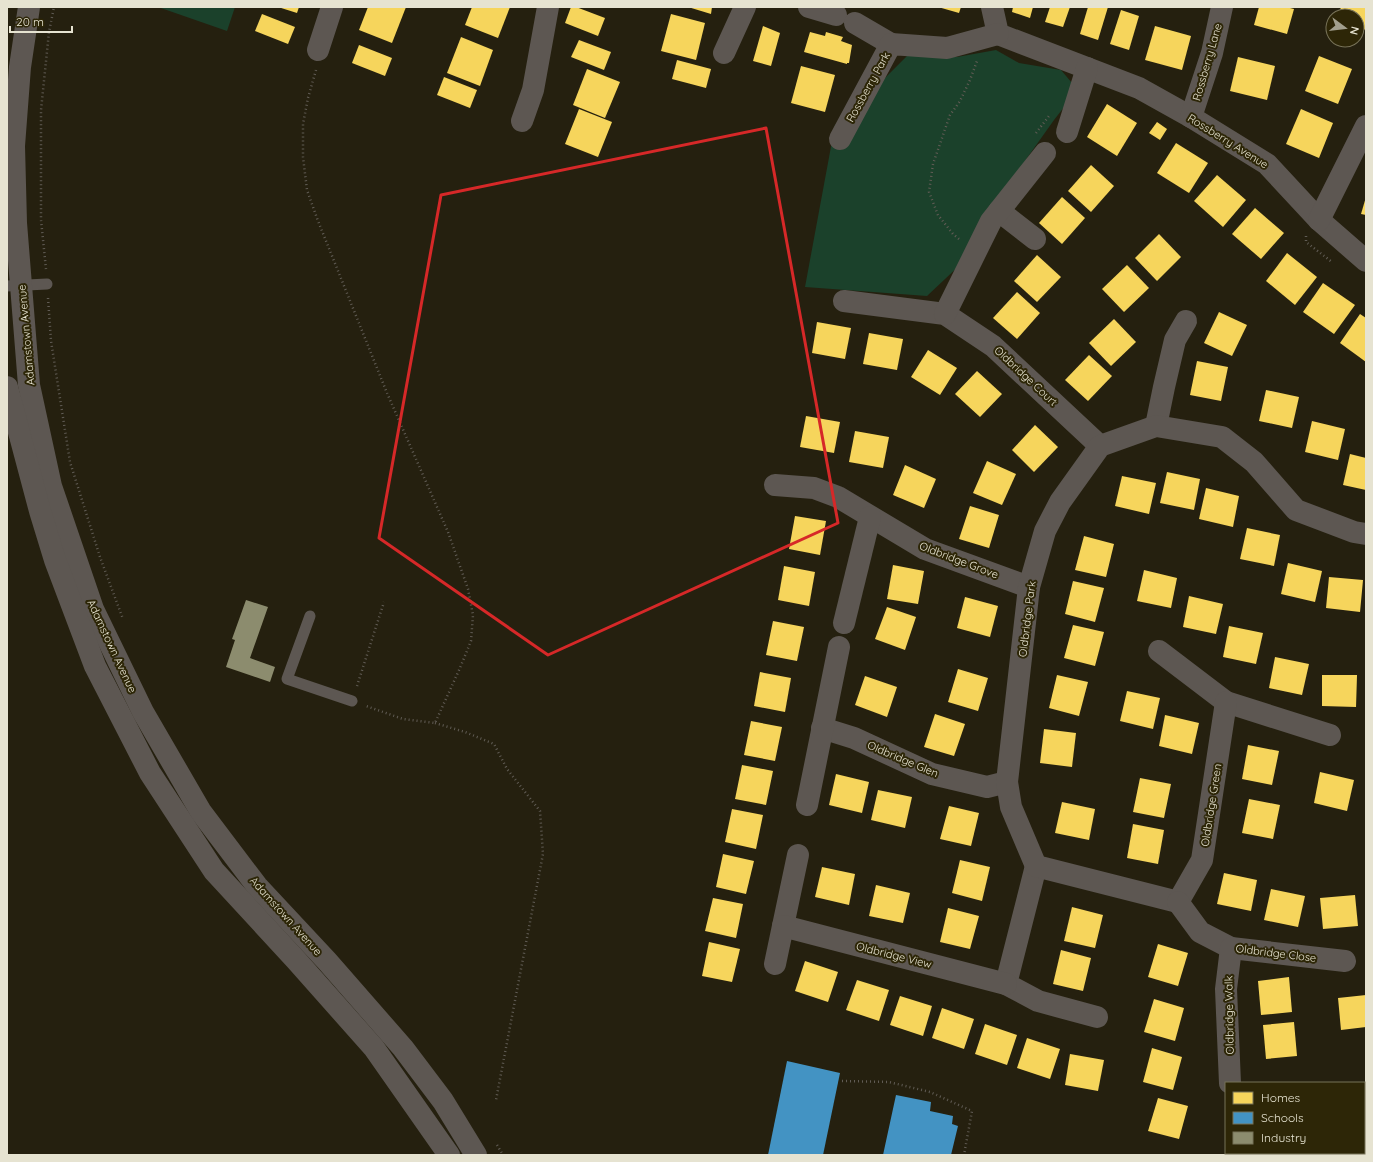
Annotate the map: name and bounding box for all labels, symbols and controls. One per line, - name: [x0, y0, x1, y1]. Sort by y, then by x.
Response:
- scale bar: [10, 8, 72, 34]
- north arrow: [1325, 8, 1365, 48]
- text: 20 m: [16, 14, 44, 29]
- street label: Rossberry Lane: [1189, 22, 1225, 102]
- text: N: [1347, 25, 1362, 36]
- street label: Rossberry Park: [843, 49, 893, 125]
- street label: Rossberry Avenue: [1185, 111, 1271, 171]
- street label: Adamstown Avenue: [15, 284, 37, 386]
- street label: Oldbridge Court: [991, 343, 1061, 409]
- street label: Oldbridge Grove: [918, 539, 1000, 581]
- street label: Oldbridge Park: [1015, 580, 1039, 658]
- street label: Adamstown Avenue: [84, 597, 140, 695]
- street label: Oldbridge Glen: [865, 738, 941, 780]
- street label: Oldbridge Green: [1198, 763, 1224, 847]
- street label: Adamstown Avenue: [247, 874, 325, 958]
- street label: Oldbridge View: [855, 939, 933, 971]
- street label: Oldbridge Close: [1235, 941, 1317, 965]
- street label: Oldbridge Walk: [1221, 975, 1237, 1055]
- legend: [1225, 1082, 1365, 1154]
- text: Homes: [1261, 1090, 1301, 1105]
- text: Schools: [1261, 1110, 1304, 1125]
- text: Industry: [1261, 1130, 1306, 1145]

